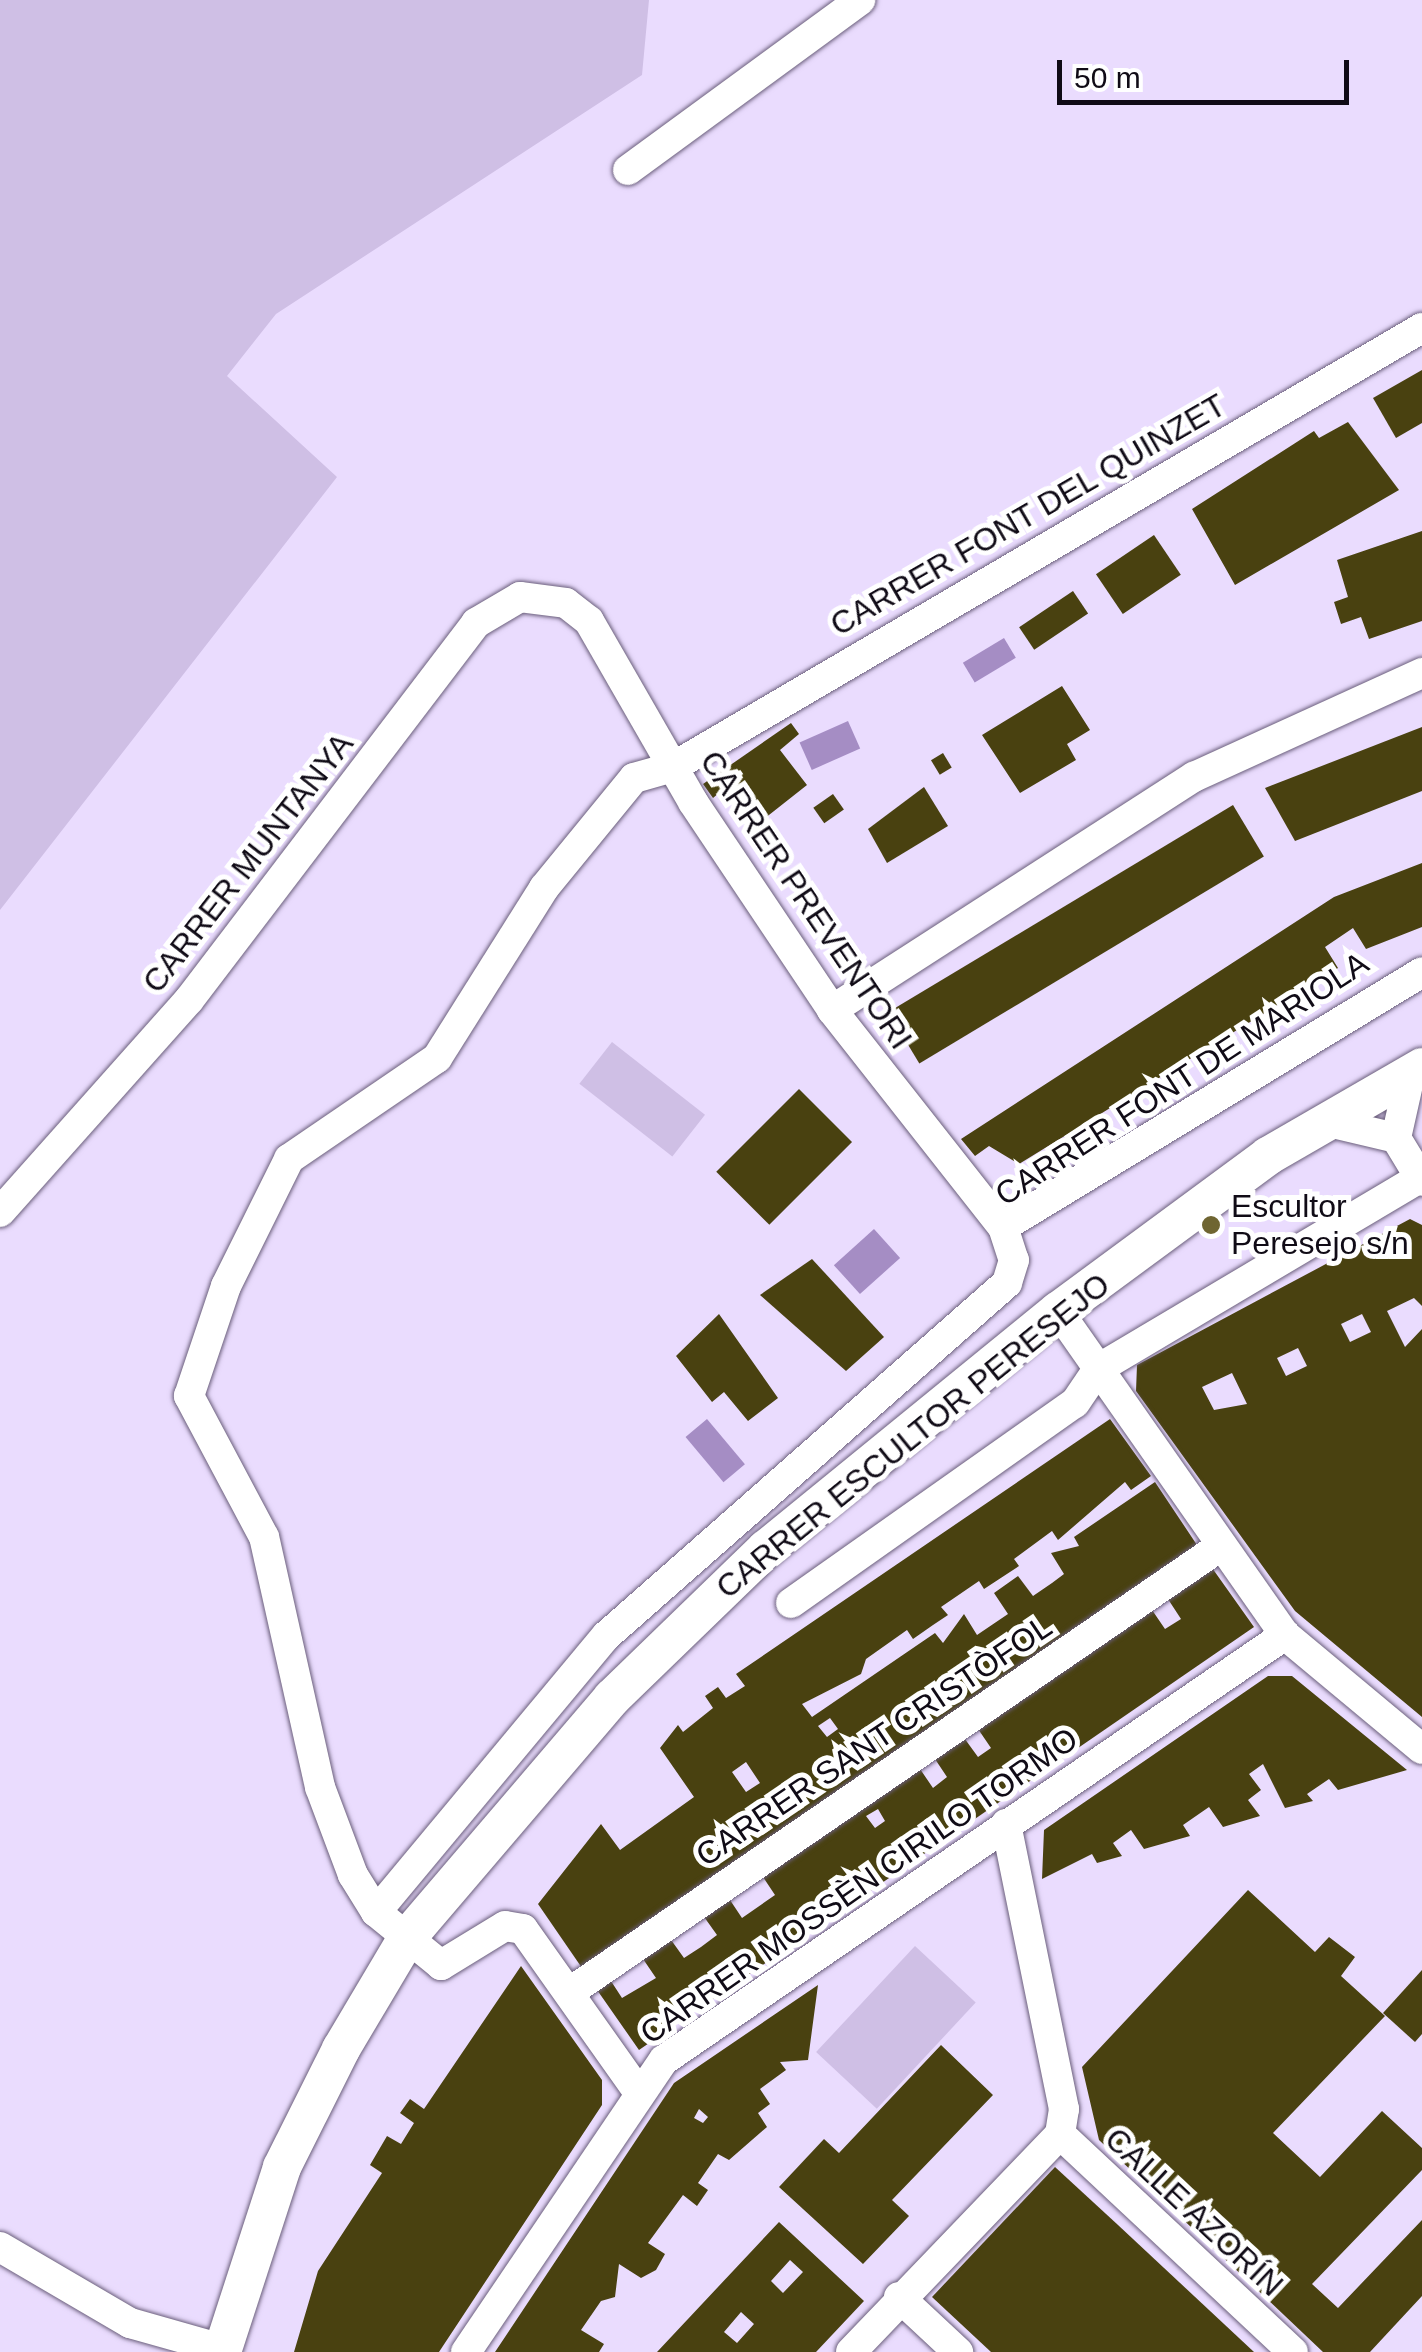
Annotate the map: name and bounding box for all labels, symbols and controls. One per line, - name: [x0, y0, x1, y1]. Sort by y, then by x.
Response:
- scale bar: [1062, 40, 1354, 102]
- text: 50 m: [1074, 61, 1141, 94]
- street label: CARRER FONT DEL QUINZET: [823, 385, 1233, 645]
- street label: CARRER MUNTANYA: [135, 726, 361, 1000]
- street label: CARRER PREVENTORI: [692, 744, 920, 1056]
- street label: CARRER FONT DE MARIOLA: [988, 944, 1376, 1214]
- place label: Escultor Peresejo s/n: [1231, 1188, 1409, 1263]
- marker: Escultor Peresejo s/n: [1200, 1214, 1222, 1236]
- street label: CARRER ESCULTOR PERESEJO: [709, 1265, 1117, 1607]
- street label: CARRER SANT CRISTÒFOL: [689, 1607, 1059, 1875]
- street label: CARRER MOSSÈN CIRILO TORMO: [633, 1720, 1085, 2052]
- street label: CALLE AZORÍN: [1096, 2119, 1292, 2305]

